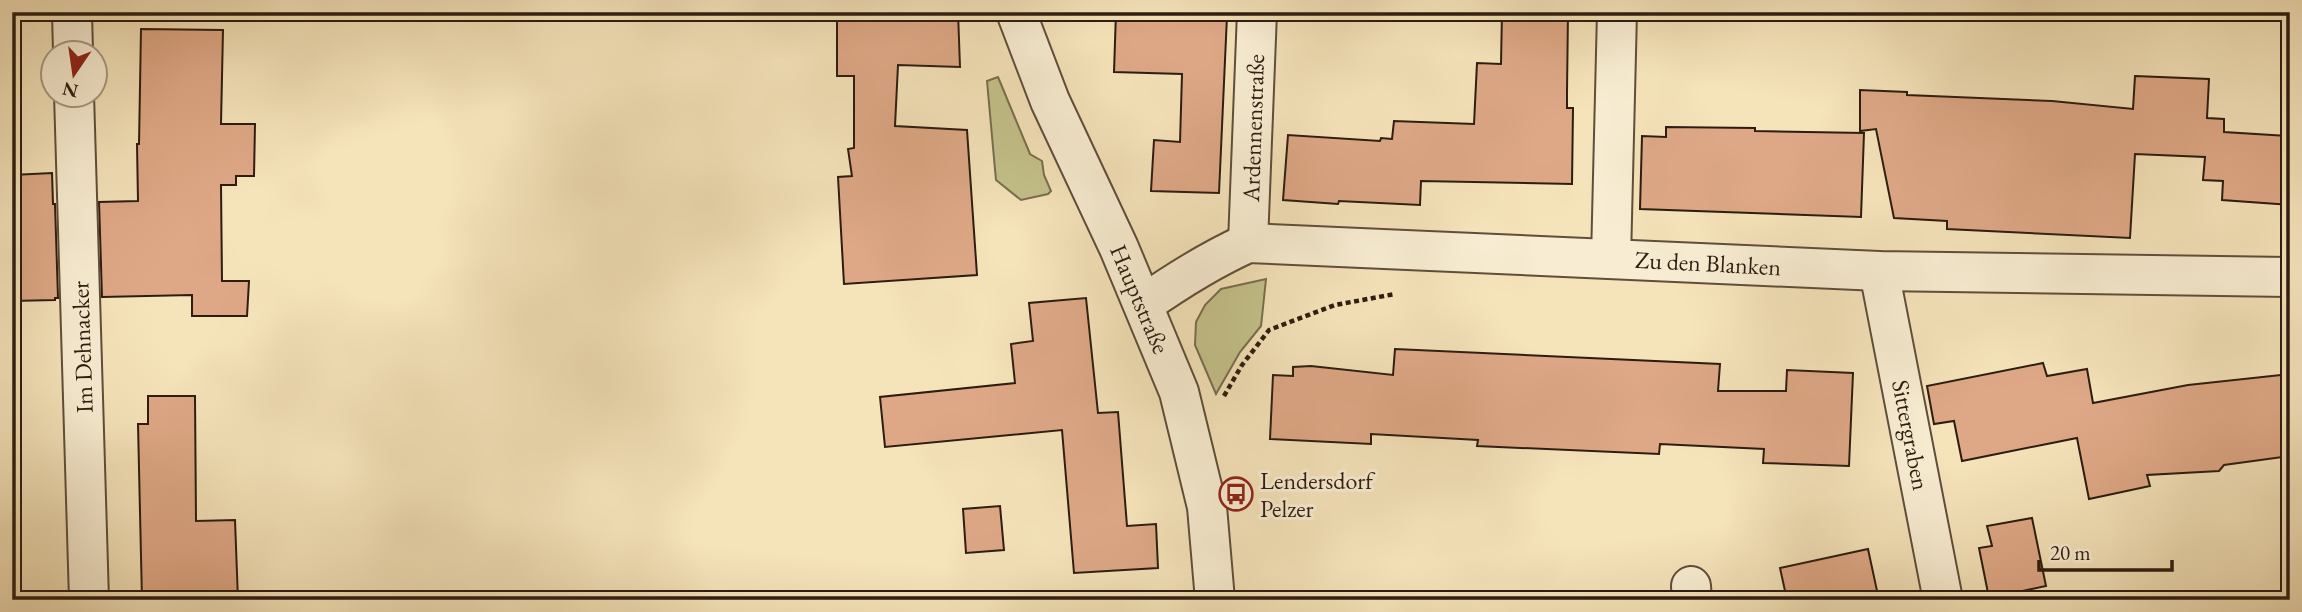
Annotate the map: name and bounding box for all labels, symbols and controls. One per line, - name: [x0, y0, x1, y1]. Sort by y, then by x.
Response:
- north arrow: [38, 38, 108, 108]
- street label: Ardennenstraße: [1235, 54, 1271, 203]
- text: N: [59, 76, 81, 104]
- street label: Hauptstraße: [1103, 240, 1177, 358]
- street label: Zu den Blanken: [1634, 244, 1782, 282]
- street label: Im Dehnacker: [64, 280, 100, 414]
- street label: Sittergraben: [1885, 377, 1937, 493]
- place label: Lendersdorf Pelzer: [1260, 465, 1376, 524]
- bus stop icon: Lendersdorf Pelzer: [1217, 475, 1255, 513]
- scale bar: [2039, 528, 2172, 572]
- text: 20 m: [2050, 539, 2091, 566]

